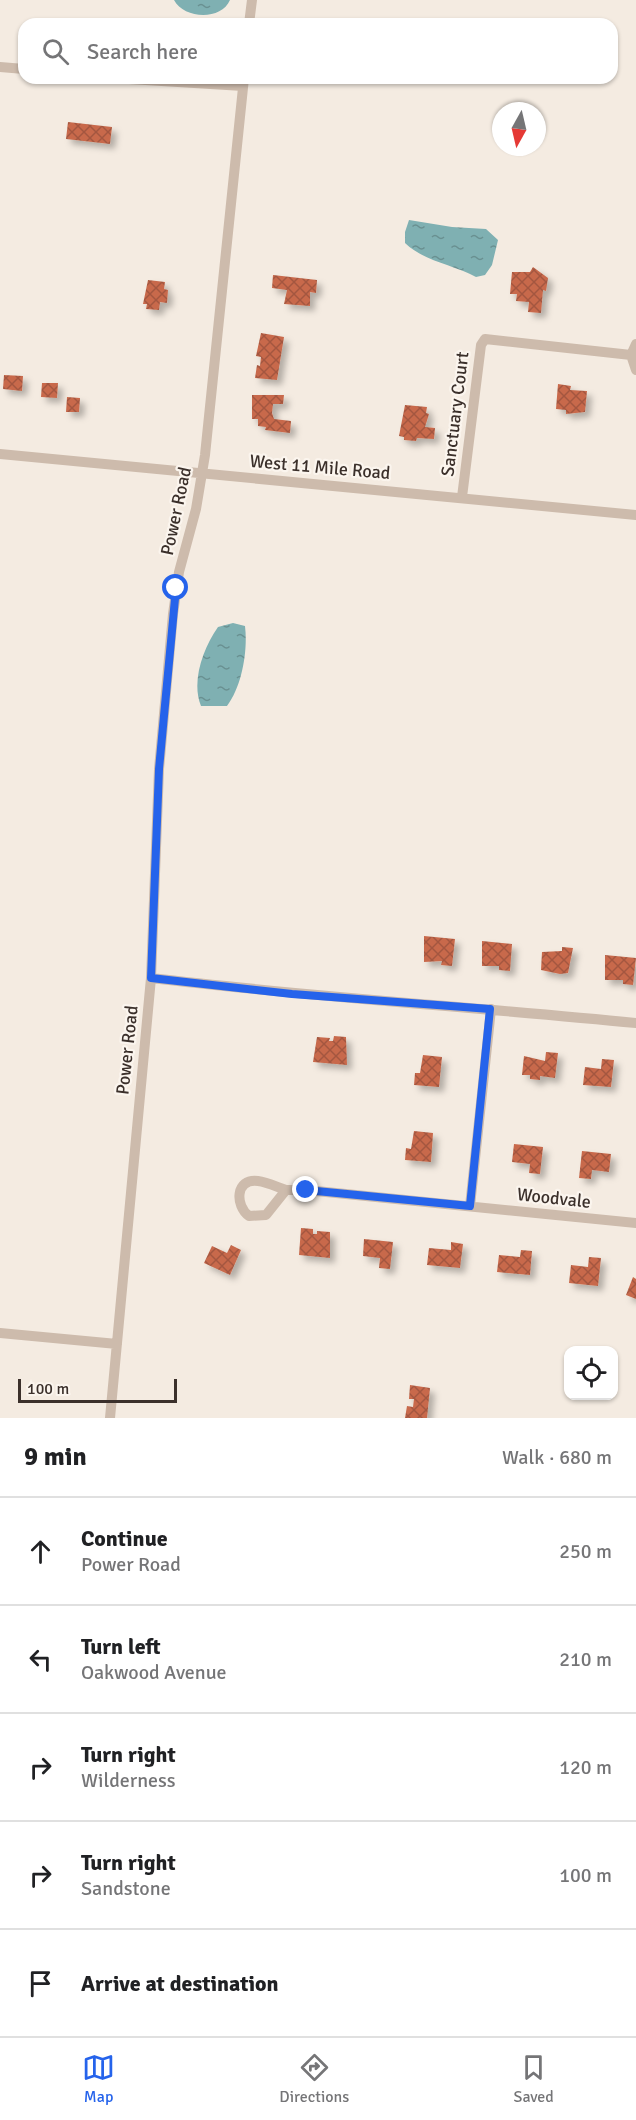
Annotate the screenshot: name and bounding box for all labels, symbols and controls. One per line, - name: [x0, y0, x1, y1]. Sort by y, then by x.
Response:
- search box: [18, 18, 618, 84]
- icon: search: [39, 35, 72, 68]
- text: Search here: [87, 38, 198, 65]
- north arrow: [492, 102, 546, 156]
- street label: Sanctuary Court: [436, 350, 474, 478]
- street label: West 11 Mile Road: [249, 450, 391, 484]
- street label: Power Road: [156, 465, 196, 557]
- route start: [162, 574, 188, 600]
- street label: Power Road: [111, 1004, 143, 1096]
- route end: [292, 1176, 318, 1202]
- street label: Woodvale: [516, 1183, 592, 1213]
- map controls: [564, 1346, 618, 1400]
- button: locate: [564, 1346, 618, 1400]
- scale bar: [18, 1376, 177, 1404]
- text: 100 m: [27, 1379, 69, 1399]
- text: 9 min: [24, 1441, 87, 1473]
- text: Walk · 680 m: [502, 1445, 612, 1470]
- text: Continue: [81, 1525, 168, 1552]
- icon: ahead: [24, 1535, 57, 1568]
- text: 250 m: [559, 1539, 612, 1564]
- text: Power Road: [81, 1552, 181, 1577]
- text: Turn left: [81, 1633, 161, 1660]
- icon: left: [24, 1643, 57, 1676]
- text: 210 m: [559, 1647, 612, 1672]
- text: Oakwood Avenue: [81, 1660, 227, 1685]
- text: Turn right: [81, 1741, 176, 1768]
- icon: right: [24, 1751, 57, 1784]
- text: 120 m: [559, 1755, 612, 1780]
- text: Wilderness: [81, 1768, 176, 1793]
- text: Turn right: [81, 1849, 176, 1876]
- icon: right: [24, 1859, 57, 1892]
- text: 100 m: [559, 1863, 612, 1888]
- text: Sandstone: [81, 1876, 171, 1901]
- icon: arrive: [24, 1967, 57, 2000]
- text: Arrive at destination: [81, 1970, 278, 1997]
- tab: Map: [82, 2051, 115, 2107]
- tab: Directions: [279, 2051, 349, 2107]
- tab: Saved: [514, 2051, 554, 2107]

